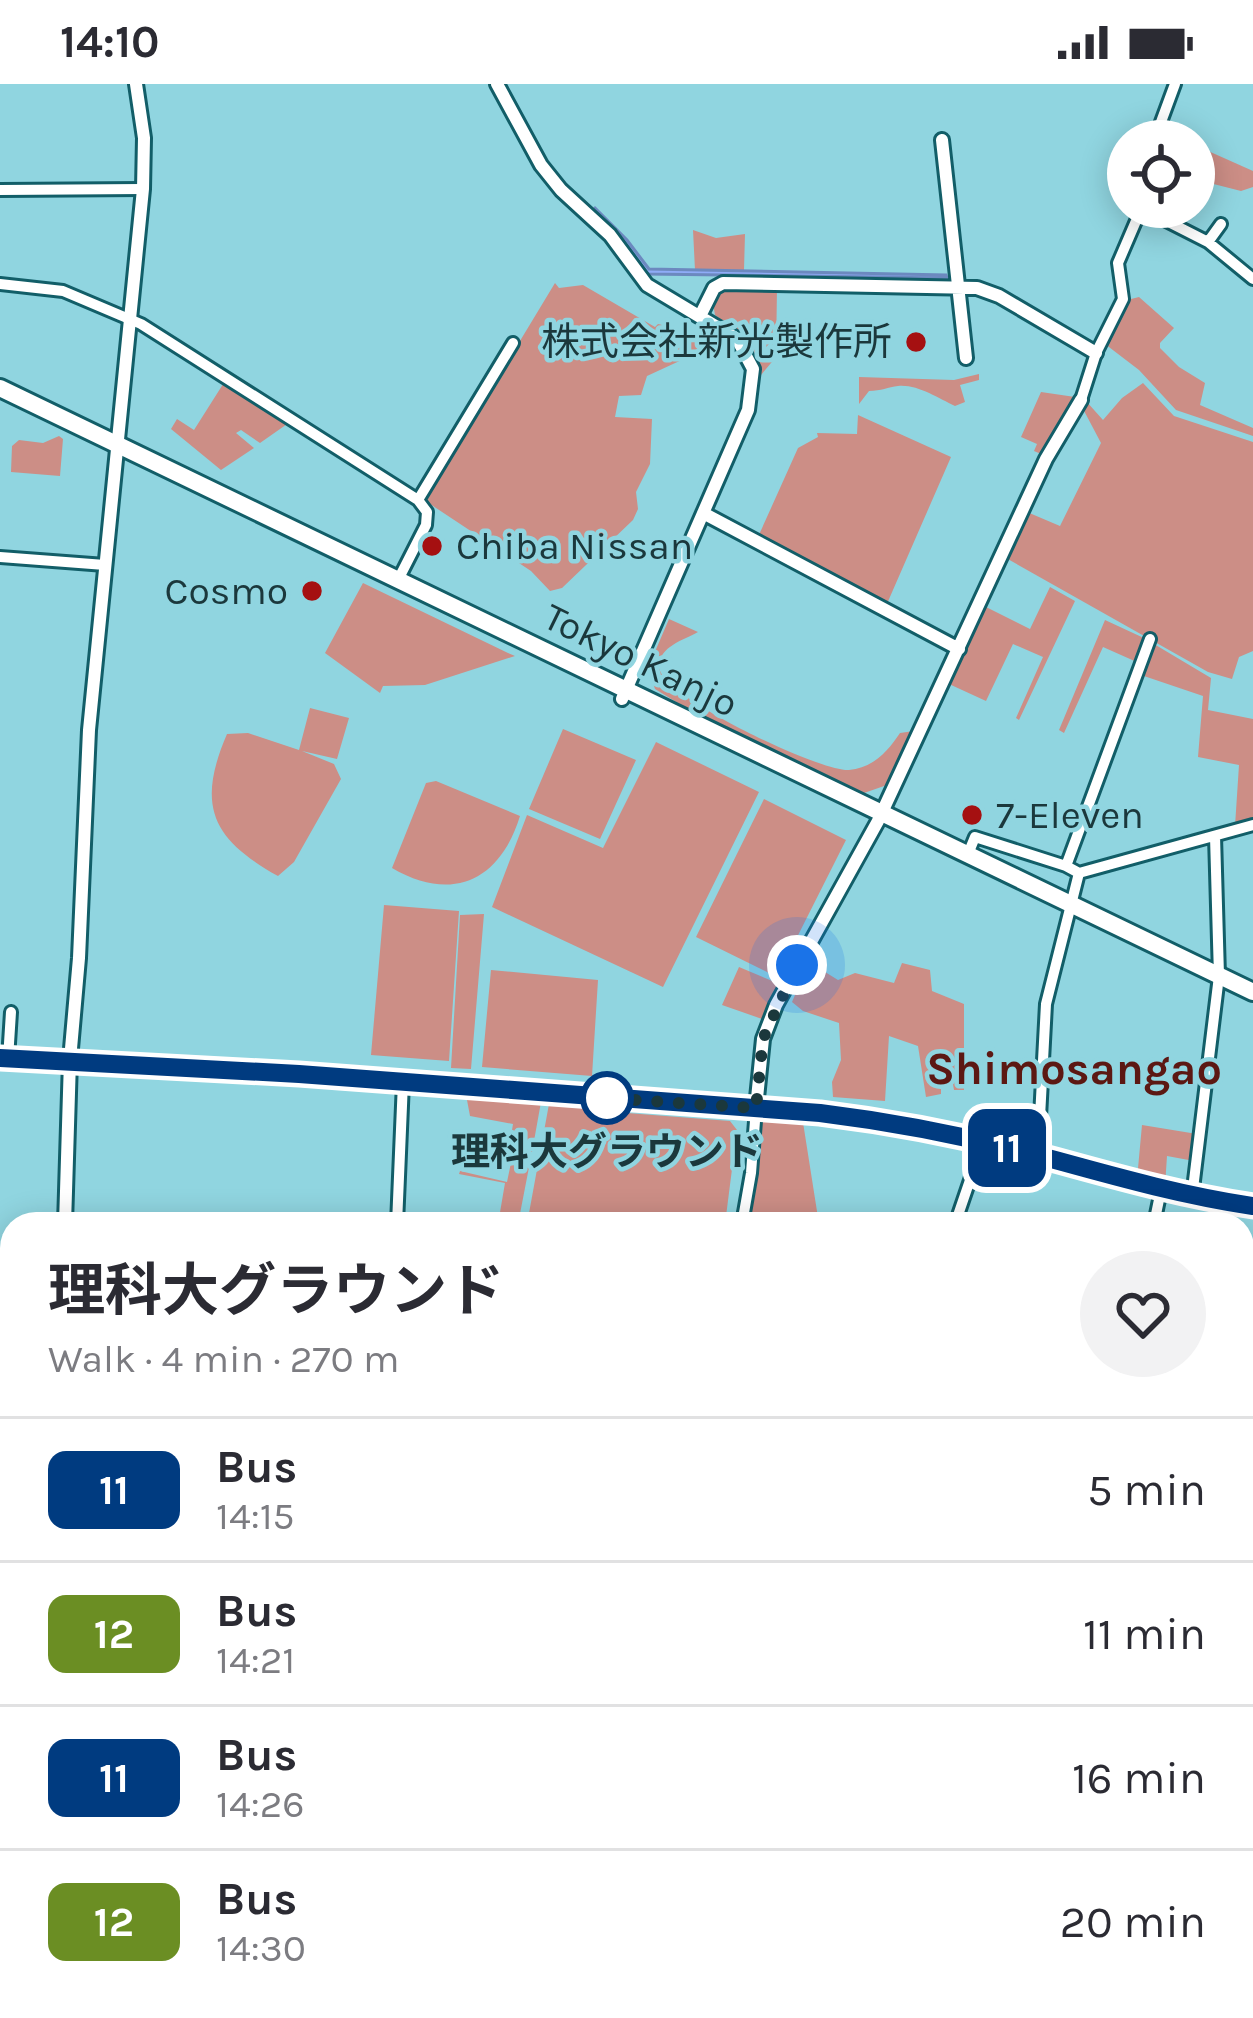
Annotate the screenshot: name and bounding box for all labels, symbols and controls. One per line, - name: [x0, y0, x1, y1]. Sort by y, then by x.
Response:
- text: 14:10: [60, 16, 159, 68]
- map controls: [1107, 120, 1215, 228]
- button: locate: [1107, 120, 1215, 228]
- place label: 株式会社新光製作所: [541, 319, 892, 365]
- marker: 株式会社新光製作所: [903, 329, 929, 355]
- place label: Chiba Nissan: [456, 523, 693, 569]
- marker: Chiba Nissan: [419, 533, 445, 559]
- place label: Cosmo: [164, 568, 288, 614]
- marker: Cosmo: [299, 578, 325, 604]
- street label: Tokyo Kanjo: [537, 593, 745, 727]
- place label: 7-Eleven: [996, 792, 1144, 838]
- marker: 7-Eleven: [959, 802, 985, 828]
- your location: [767, 935, 827, 995]
- district label: Shimosangao: [926, 1043, 1222, 1096]
- marker: 理科大グラウンド: [582, 1073, 632, 1123]
- line badge: 11: [953, 1109, 1061, 1187]
- text: 11: [992, 1123, 1022, 1173]
- place label: 理科大グラウンド: [451, 1129, 763, 1175]
- button: heart: [1080, 1251, 1206, 1377]
- text: 理科大グラウンド: [48, 1258, 504, 1324]
- text: Walk · 4 min · 270 m: [48, 1336, 399, 1382]
- text: Bus: [216, 1441, 297, 1493]
- text: 5 min: [1087, 1464, 1206, 1516]
- text: 11: [99, 1465, 129, 1515]
- text: 14:15: [216, 1493, 295, 1539]
- text: Bus: [216, 1585, 297, 1637]
- text: 11 min: [1083, 1608, 1206, 1660]
- text: 12: [94, 1609, 134, 1659]
- text: 14:21: [216, 1637, 295, 1683]
- text: Bus: [216, 1729, 297, 1781]
- text: 16 min: [1072, 1752, 1206, 1804]
- text: 11: [99, 1753, 129, 1803]
- text: 14:26: [216, 1781, 305, 1827]
- text: Bus: [216, 1873, 297, 1925]
- text: 20 min: [1060, 1896, 1206, 1948]
- text: 12: [94, 1897, 134, 1947]
- text: 14:30: [216, 1925, 306, 1971]

